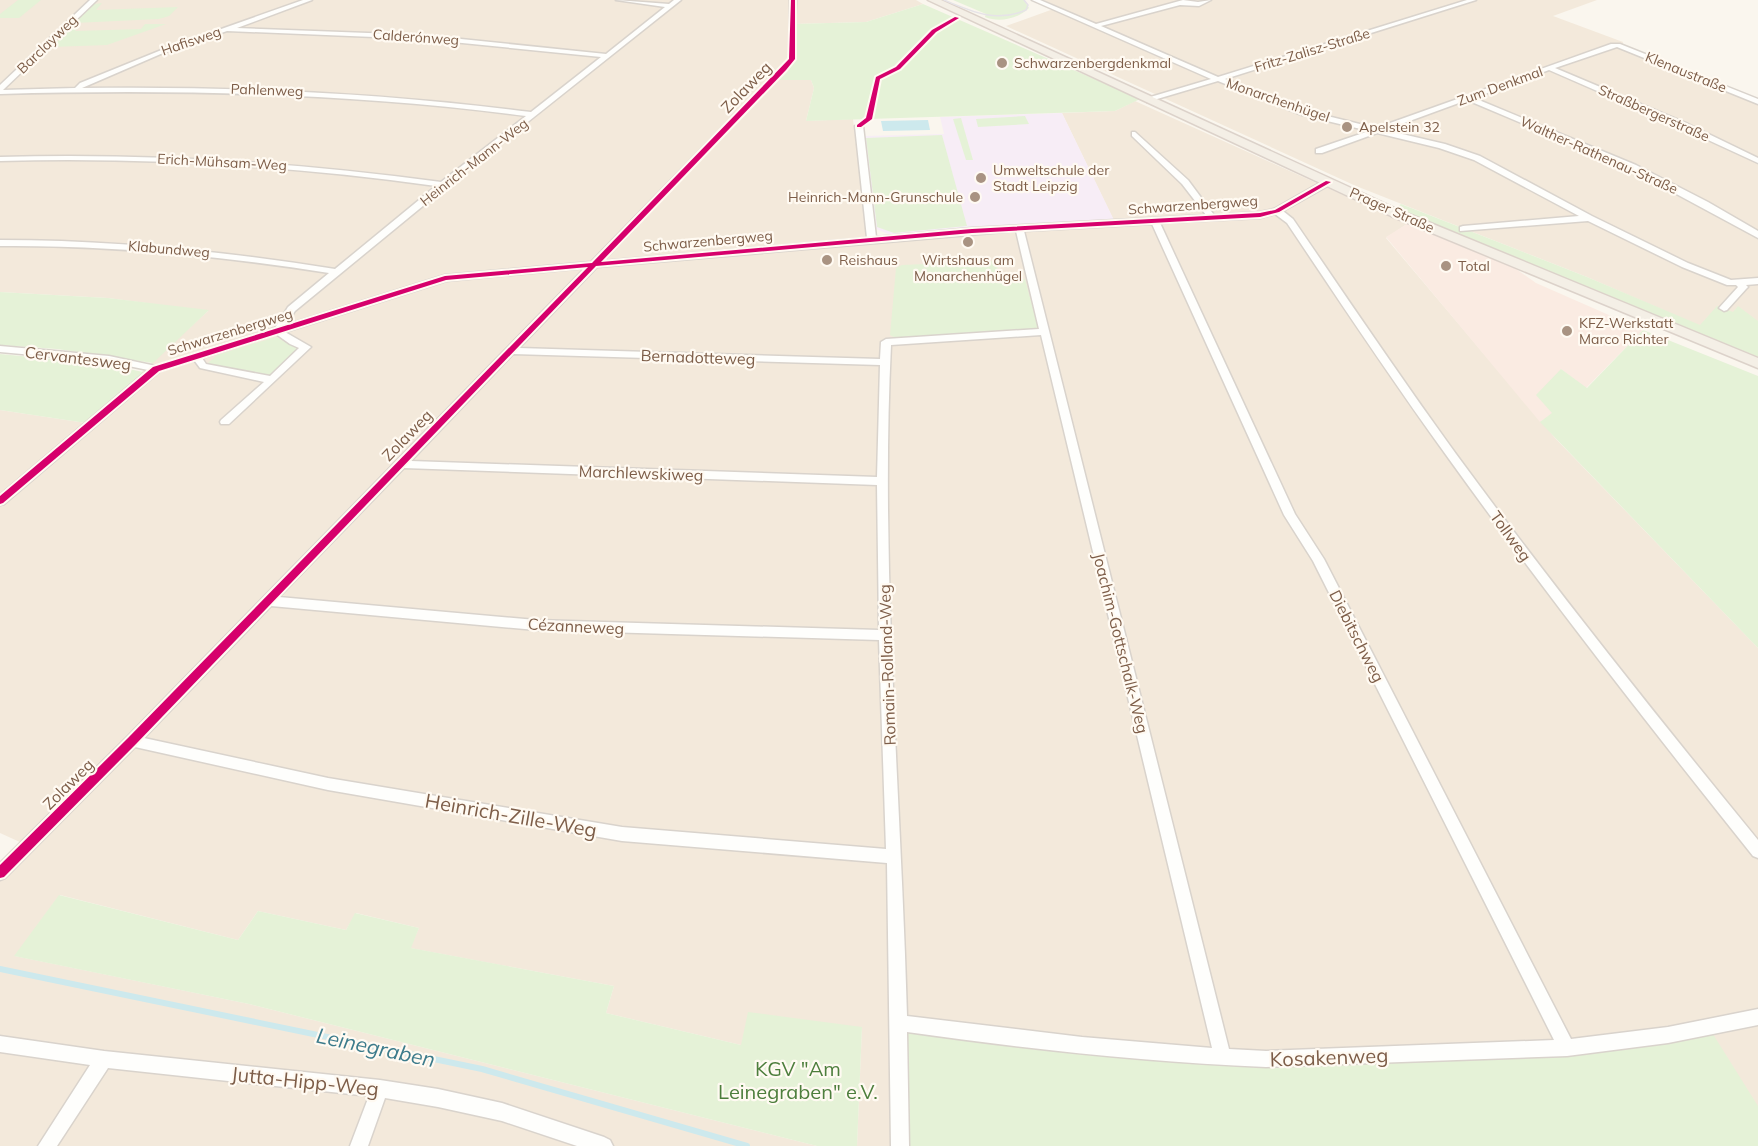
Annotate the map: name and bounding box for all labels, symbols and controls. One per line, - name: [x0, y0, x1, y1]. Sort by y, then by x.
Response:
- street label: Barclayweg: [13, 11, 81, 77]
- street label: Hafisweg: [159, 22, 223, 60]
- street label: Fritz-Zalisz-Straße: [1252, 24, 1372, 76]
- street label: Calderónweg: [372, 25, 460, 49]
- street label: Klenaustraße: [1643, 48, 1729, 96]
- place label: Schwarzenbergdenkmal: [1014, 54, 1171, 72]
- marker: Schwarzenbergdenkmal: [995, 56, 1009, 70]
- street label: Zolaweg: [717, 57, 775, 117]
- street label: Zum Denkmal: [1455, 62, 1545, 110]
- street label: Monarchenhügel: [1224, 74, 1332, 126]
- street label: Pahlenweg: [230, 80, 304, 100]
- street label: Straßbergerstraße: [1596, 80, 1712, 146]
- street label: Walther-Rathenau-Straße: [1517, 112, 1681, 198]
- street label: Heinrich-Mann-Weg: [416, 114, 532, 210]
- place label: Apelstein 32: [1359, 118, 1440, 136]
- marker: Apelstein 32: [1340, 120, 1354, 134]
- street label: Erich-Mühsam-Weg: [157, 150, 287, 174]
- place label: Umweltschule der Stadt Leipzig: [993, 161, 1110, 195]
- marker: Umweltschule der Stadt Leipzig: [974, 171, 988, 185]
- street label: Prager Straße: [1347, 183, 1437, 237]
- place label: Heinrich-Mann-Grunschule: [788, 188, 963, 206]
- marker: Heinrich-Mann-Grunschule: [968, 190, 982, 204]
- street label: Schwarzenbergweg: [1128, 191, 1258, 219]
- street label: Schwarzenbergweg: [643, 226, 773, 256]
- marker: Wirtshaus am Monarchenhügel: [961, 235, 975, 249]
- street label: Klabundweg: [127, 236, 211, 262]
- place label: Reishaus: [839, 251, 898, 269]
- place label: Wirtshaus am Monarchenhügel: [914, 251, 1022, 285]
- marker: Reishaus: [820, 253, 834, 267]
- place label: Total: [1458, 257, 1490, 275]
- marker: Total: [1439, 259, 1453, 273]
- street label: Schwarzenbergweg: [165, 304, 295, 360]
- place label: KFZ-Werkstatt Marco Richter: [1579, 314, 1673, 348]
- marker: KFZ-Werkstatt Marco Richter: [1560, 324, 1574, 338]
- street label: Cervantesweg: [24, 342, 132, 374]
- street label: Bernadotteweg: [640, 345, 756, 369]
- street label: Zolaweg: [378, 405, 436, 465]
- street label: Marchlewskiweg: [578, 461, 704, 485]
- street label: Tollweg: [1486, 507, 1536, 565]
- street label: Joachim-Gottschalk-Weg: [1089, 551, 1153, 735]
- street label: Romain-Rolland-Weg: [874, 584, 900, 746]
- street label: Diebitschweg: [1325, 587, 1389, 685]
- street label: Cézanneweg: [527, 613, 625, 639]
- street label: Zolaweg: [38, 754, 98, 814]
- street label: Heinrich-Zille-Weg: [423, 788, 599, 842]
- water label: Leinegraben: [314, 1022, 438, 1072]
- street label: Kosakenweg: [1269, 1042, 1389, 1072]
- park label: KGV "Am Leinegraben" e.V.: [718, 1056, 878, 1104]
- street label: Jutta-Hipp-Weg: [230, 1061, 380, 1101]

